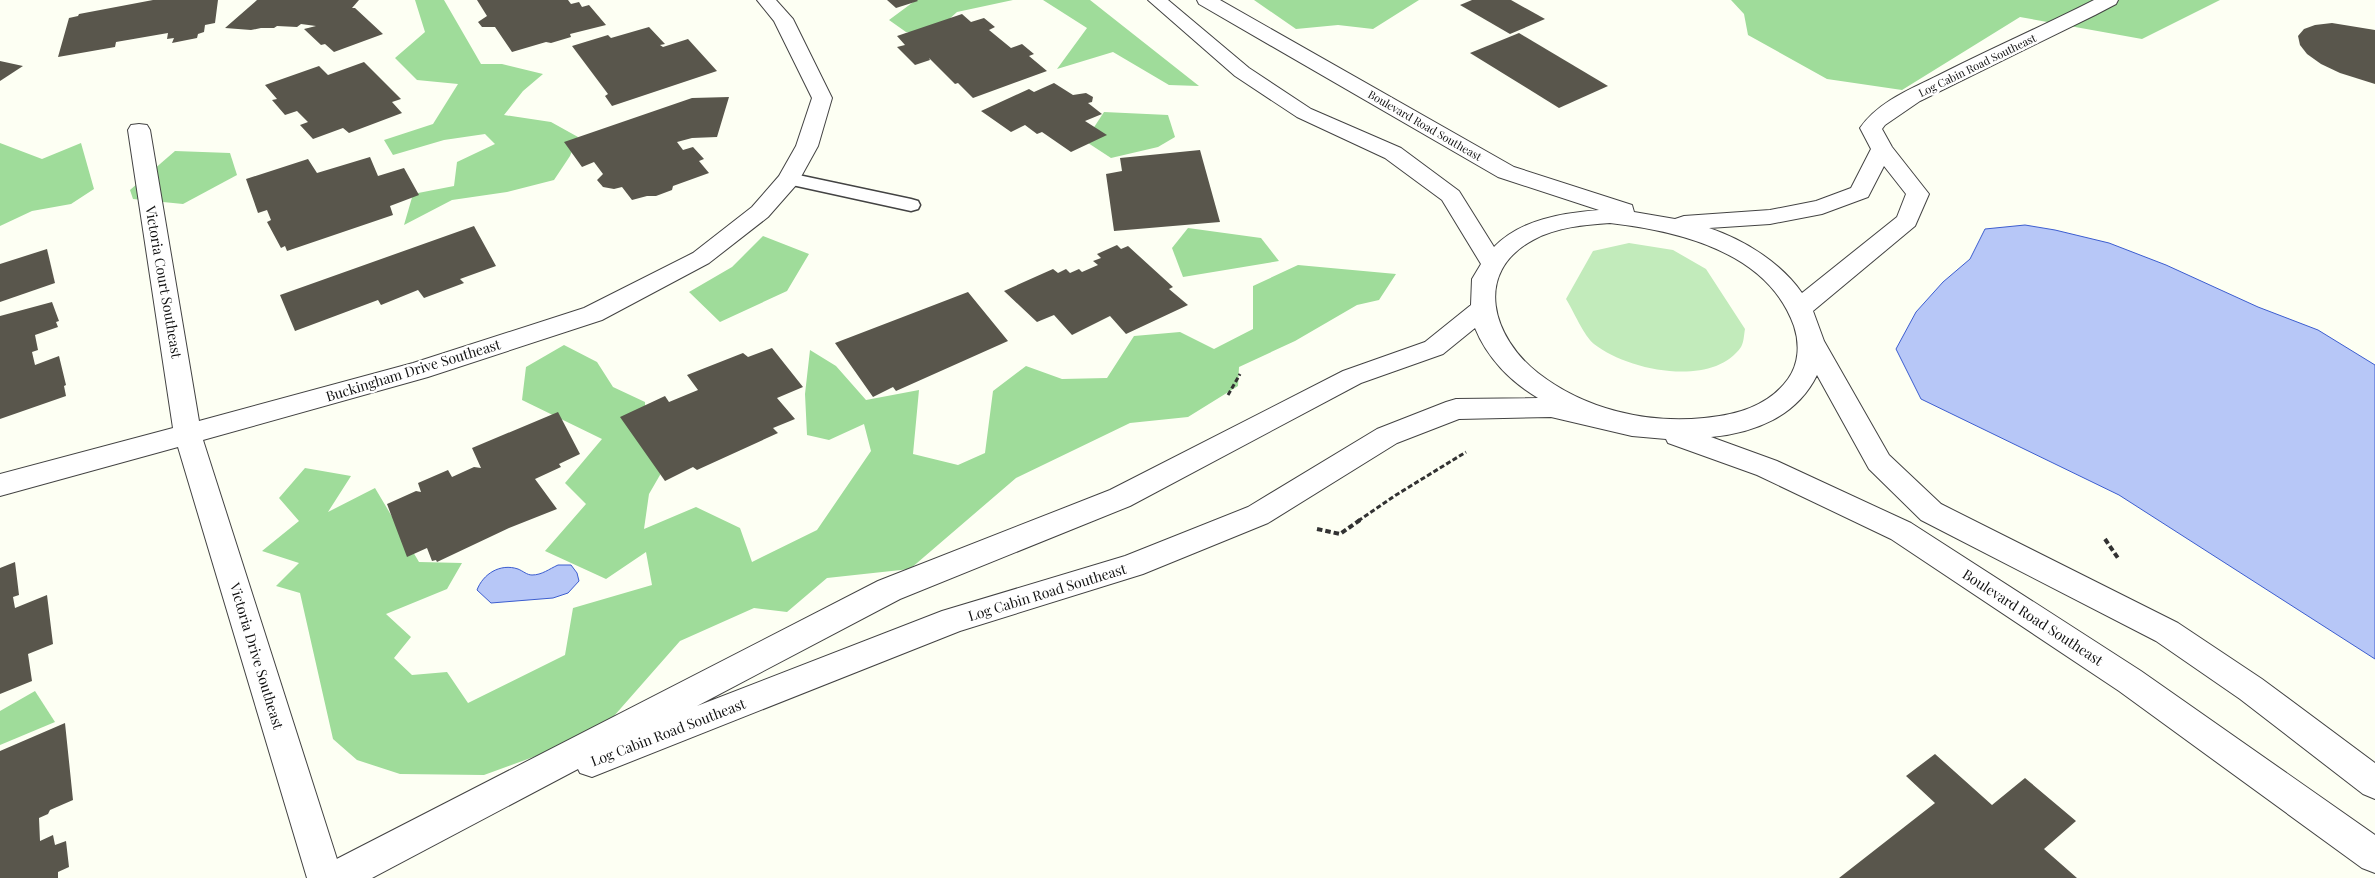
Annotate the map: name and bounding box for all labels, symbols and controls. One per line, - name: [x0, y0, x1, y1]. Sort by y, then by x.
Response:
- street label: Log Cabin Road Southeast: [1916, 30, 2038, 100]
- street label: Boulevard Road Southeast: [1365, 86, 1485, 164]
- street label: Victoria Court Southeast: [141, 203, 187, 361]
- street label: Buckingham Drive Southeast: [323, 334, 504, 406]
- street label: Log Cabin Road Southeast: [966, 559, 1129, 625]
- street label: Boulevard Road Southeast: [1959, 564, 2108, 670]
- street label: Victoria Drive Southeast: [225, 580, 289, 733]
- street label: Log Cabin Road Southeast: [588, 693, 749, 770]

